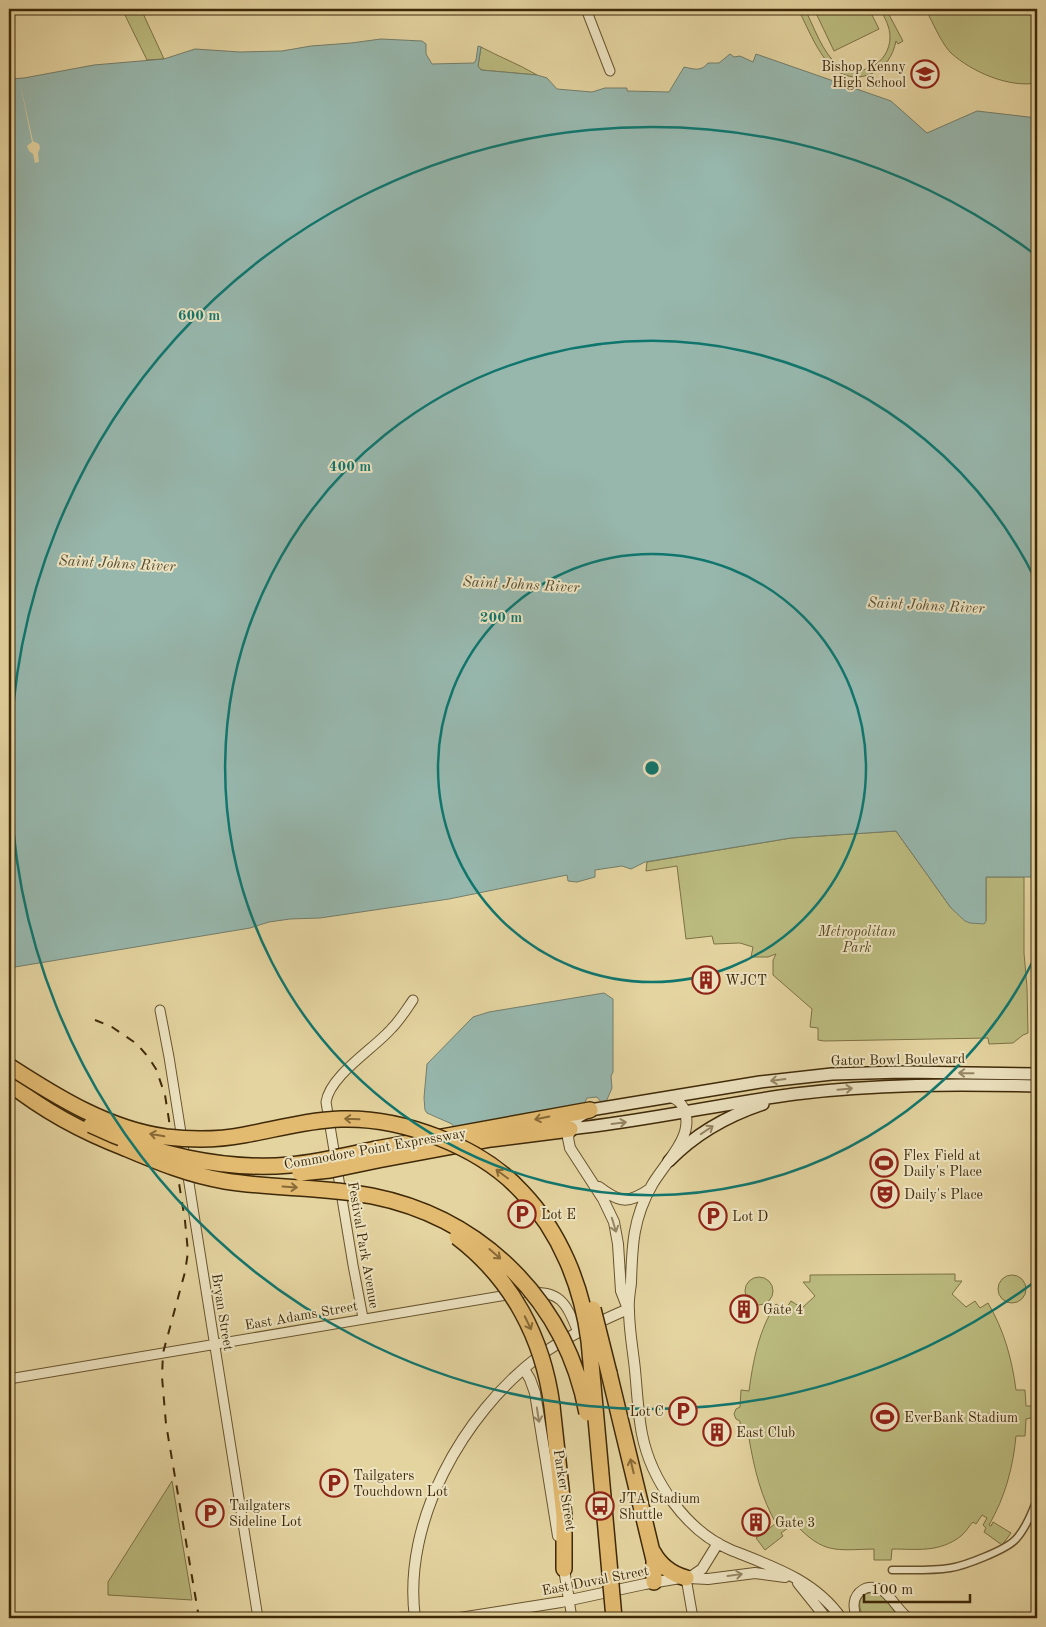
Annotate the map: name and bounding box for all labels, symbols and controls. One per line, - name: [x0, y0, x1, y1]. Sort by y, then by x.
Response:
- school or university icon: Bishop Kenny High School: [910, 59, 940, 89]
- place label: Bishop Kenny High School: [821, 60, 907, 90]
- text: 600 m: [178, 309, 220, 324]
- text: 400 m: [329, 460, 371, 475]
- water label: Saint Johns River: [58, 554, 176, 575]
- water label: Saint Johns River: [462, 575, 580, 596]
- water label: Saint Johns River: [867, 596, 985, 617]
- text: 200 m: [480, 611, 522, 626]
- centre of rings: [643, 759, 661, 777]
- park label: Metropolitan Park: [817, 925, 896, 955]
- building icon: WJCT: [691, 965, 721, 995]
- place label: WJCT: [725, 974, 767, 988]
- street label: Gator Bowl Boulevard: [831, 1052, 965, 1068]
- one-way arrow: [959, 1068, 975, 1078]
- one-way arrow: [771, 1075, 787, 1085]
- one-way arrow: [837, 1085, 853, 1094]
- one-way arrow: [534, 1114, 550, 1123]
- one-way arrow: [344, 1115, 360, 1124]
- one-way arrow: [610, 1118, 626, 1128]
- one-way arrow: [700, 1125, 714, 1135]
- street label: Commodore Point Expressway: [283, 1126, 468, 1172]
- one-way arrow: [149, 1130, 165, 1140]
- sports icon: Flex Field at Daily's Place: [869, 1148, 899, 1178]
- place label: Flex Field at Daily's Place: [903, 1149, 982, 1179]
- one-way arrow: [496, 1169, 509, 1180]
- theatre icon: Daily's Place: [870, 1179, 900, 1209]
- street label: Festival Park Avenue: [345, 1181, 381, 1310]
- one-way arrow: [282, 1182, 298, 1191]
- place label: Daily's Place: [904, 1188, 983, 1202]
- parking icon: Lot E: [507, 1199, 537, 1229]
- parking icon: Lot D: [698, 1201, 728, 1231]
- place label: Lot E: [541, 1208, 576, 1222]
- place label: Lot D: [732, 1210, 768, 1224]
- one-way arrow: [610, 1217, 620, 1233]
- one-way arrow: [488, 1248, 501, 1259]
- street label: Bryan Street: [209, 1273, 235, 1352]
- building icon: Gate 4: [729, 1294, 759, 1324]
- street label: East Adams Street: [244, 1299, 359, 1333]
- place label: Gate 4: [763, 1303, 803, 1317]
- one-way arrow: [524, 1315, 533, 1330]
- parking icon: Lot C: [668, 1396, 698, 1426]
- sports icon: EverBank Stadium: [870, 1402, 900, 1432]
- place label: Lot C: [629, 1405, 664, 1419]
- one-way arrow: [534, 1406, 544, 1422]
- place label: EverBank Stadium: [904, 1411, 1018, 1425]
- building icon: East Club: [702, 1417, 732, 1447]
- place label: East Club: [736, 1426, 795, 1440]
- street label: Parker Street: [551, 1449, 577, 1532]
- one-way arrow: [627, 1459, 636, 1475]
- parking icon: Tailgaters Touchdown Lot: [319, 1468, 349, 1498]
- place label: Tailgaters Touchdown Lot: [353, 1469, 448, 1499]
- bus stop icon: JTA Stadium Shuttle: [585, 1491, 615, 1521]
- place label: JTA Stadium Shuttle: [619, 1492, 700, 1522]
- parking icon: Tailgaters Sideline Lot: [195, 1498, 225, 1528]
- place label: Tailgaters Sideline Lot: [229, 1499, 302, 1529]
- building icon: Gate 3: [741, 1507, 771, 1537]
- place label: Gate 3: [775, 1516, 815, 1530]
- street label: East Duval Street: [541, 1564, 650, 1598]
- one-way arrow: [726, 1570, 742, 1580]
- scale bar: [864, 1572, 970, 1604]
- text: 100 m: [871, 1583, 913, 1598]

